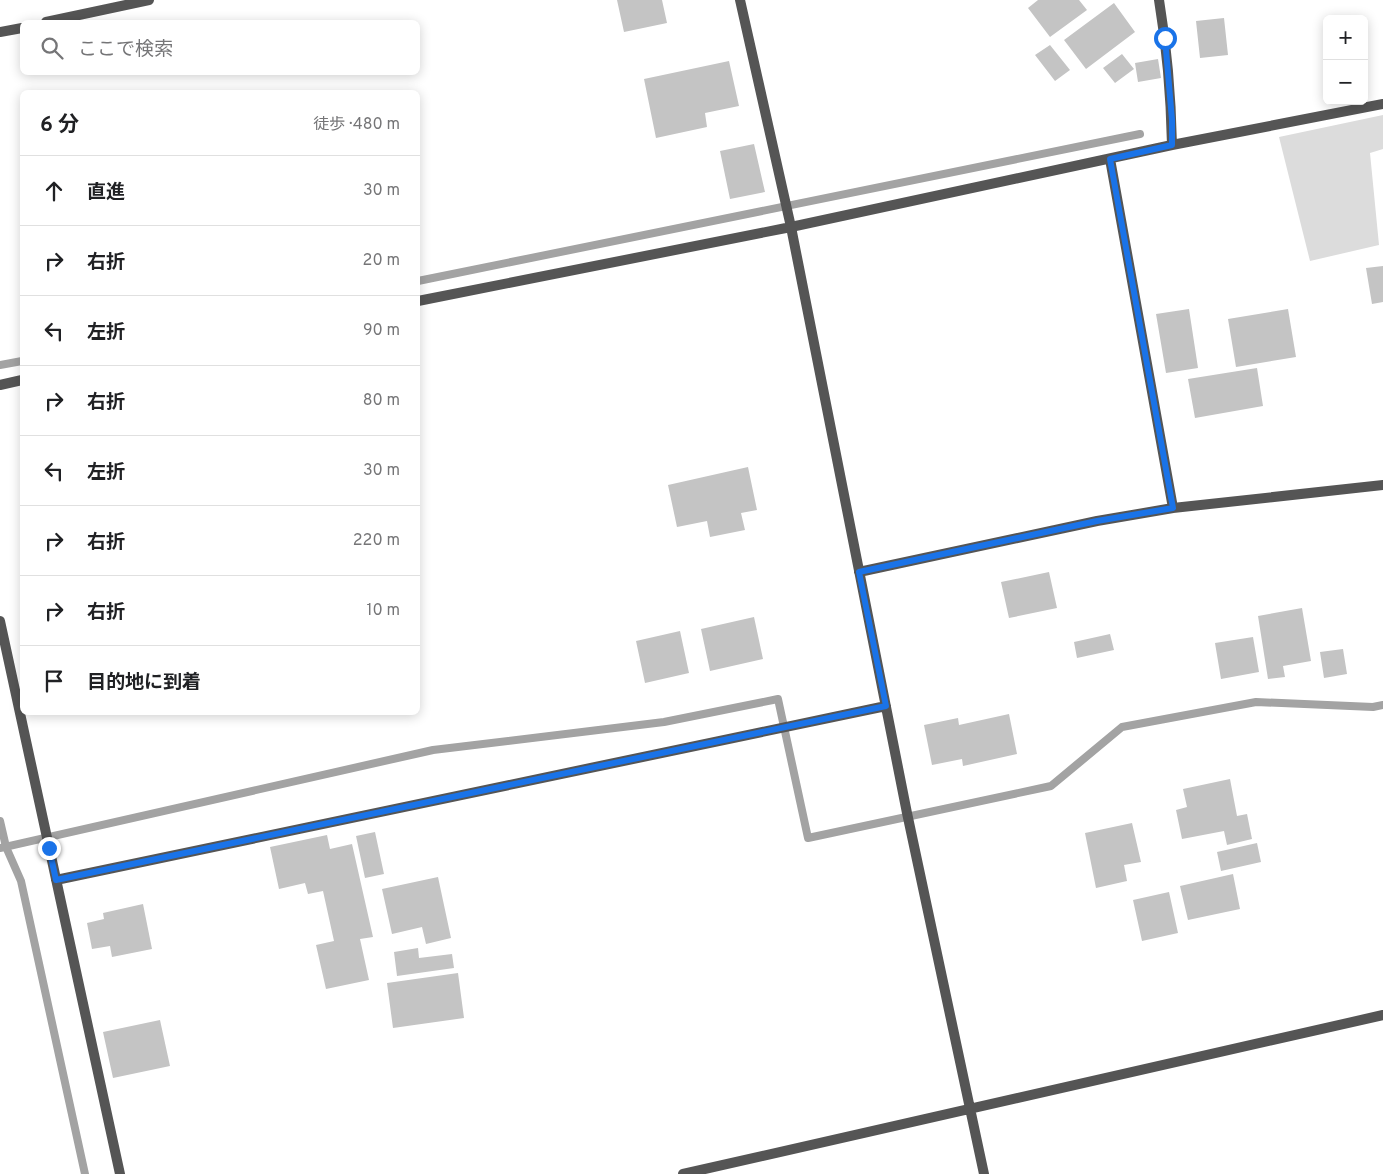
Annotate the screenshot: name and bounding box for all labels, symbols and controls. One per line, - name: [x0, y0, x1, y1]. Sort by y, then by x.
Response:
- map controls: [1323, 15, 1368, 105]
- button: +: [1323, 15, 1368, 60]
- search box: [20, 20, 420, 75]
- route start: [1154, 27, 1177, 50]
- icon: search: [38, 34, 66, 62]
- text: ここで検索: [78, 38, 173, 62]
- button: −: [1323, 60, 1368, 105]
- text: 6 分: [40, 112, 79, 139]
- text: 徒歩 · 480 m: [313, 115, 400, 135]
- icon: ahead: [40, 177, 68, 205]
- text: 直進: [87, 181, 125, 205]
- text: 30 m: [363, 181, 400, 201]
- icon: right: [40, 247, 68, 275]
- text: 右折: [87, 251, 125, 275]
- text: 20 m: [363, 251, 400, 271]
- icon: left: [40, 317, 68, 345]
- text: 左折: [87, 321, 125, 345]
- text: 90 m: [363, 321, 400, 341]
- icon: right: [40, 387, 68, 415]
- text: 右折: [87, 391, 125, 415]
- text: 80 m: [363, 391, 400, 411]
- icon: left: [40, 457, 68, 485]
- text: 左折: [87, 461, 125, 485]
- text: 30 m: [363, 461, 400, 481]
- icon: right: [40, 527, 68, 555]
- text: 右折: [87, 531, 125, 555]
- text: 220 m: [353, 531, 400, 551]
- icon: right: [40, 597, 68, 625]
- text: 右折: [87, 601, 125, 625]
- text: 10 m: [366, 601, 400, 621]
- icon: arrive: [40, 667, 68, 695]
- text: 目的地に到着: [87, 671, 201, 695]
- route end: [38, 837, 61, 860]

